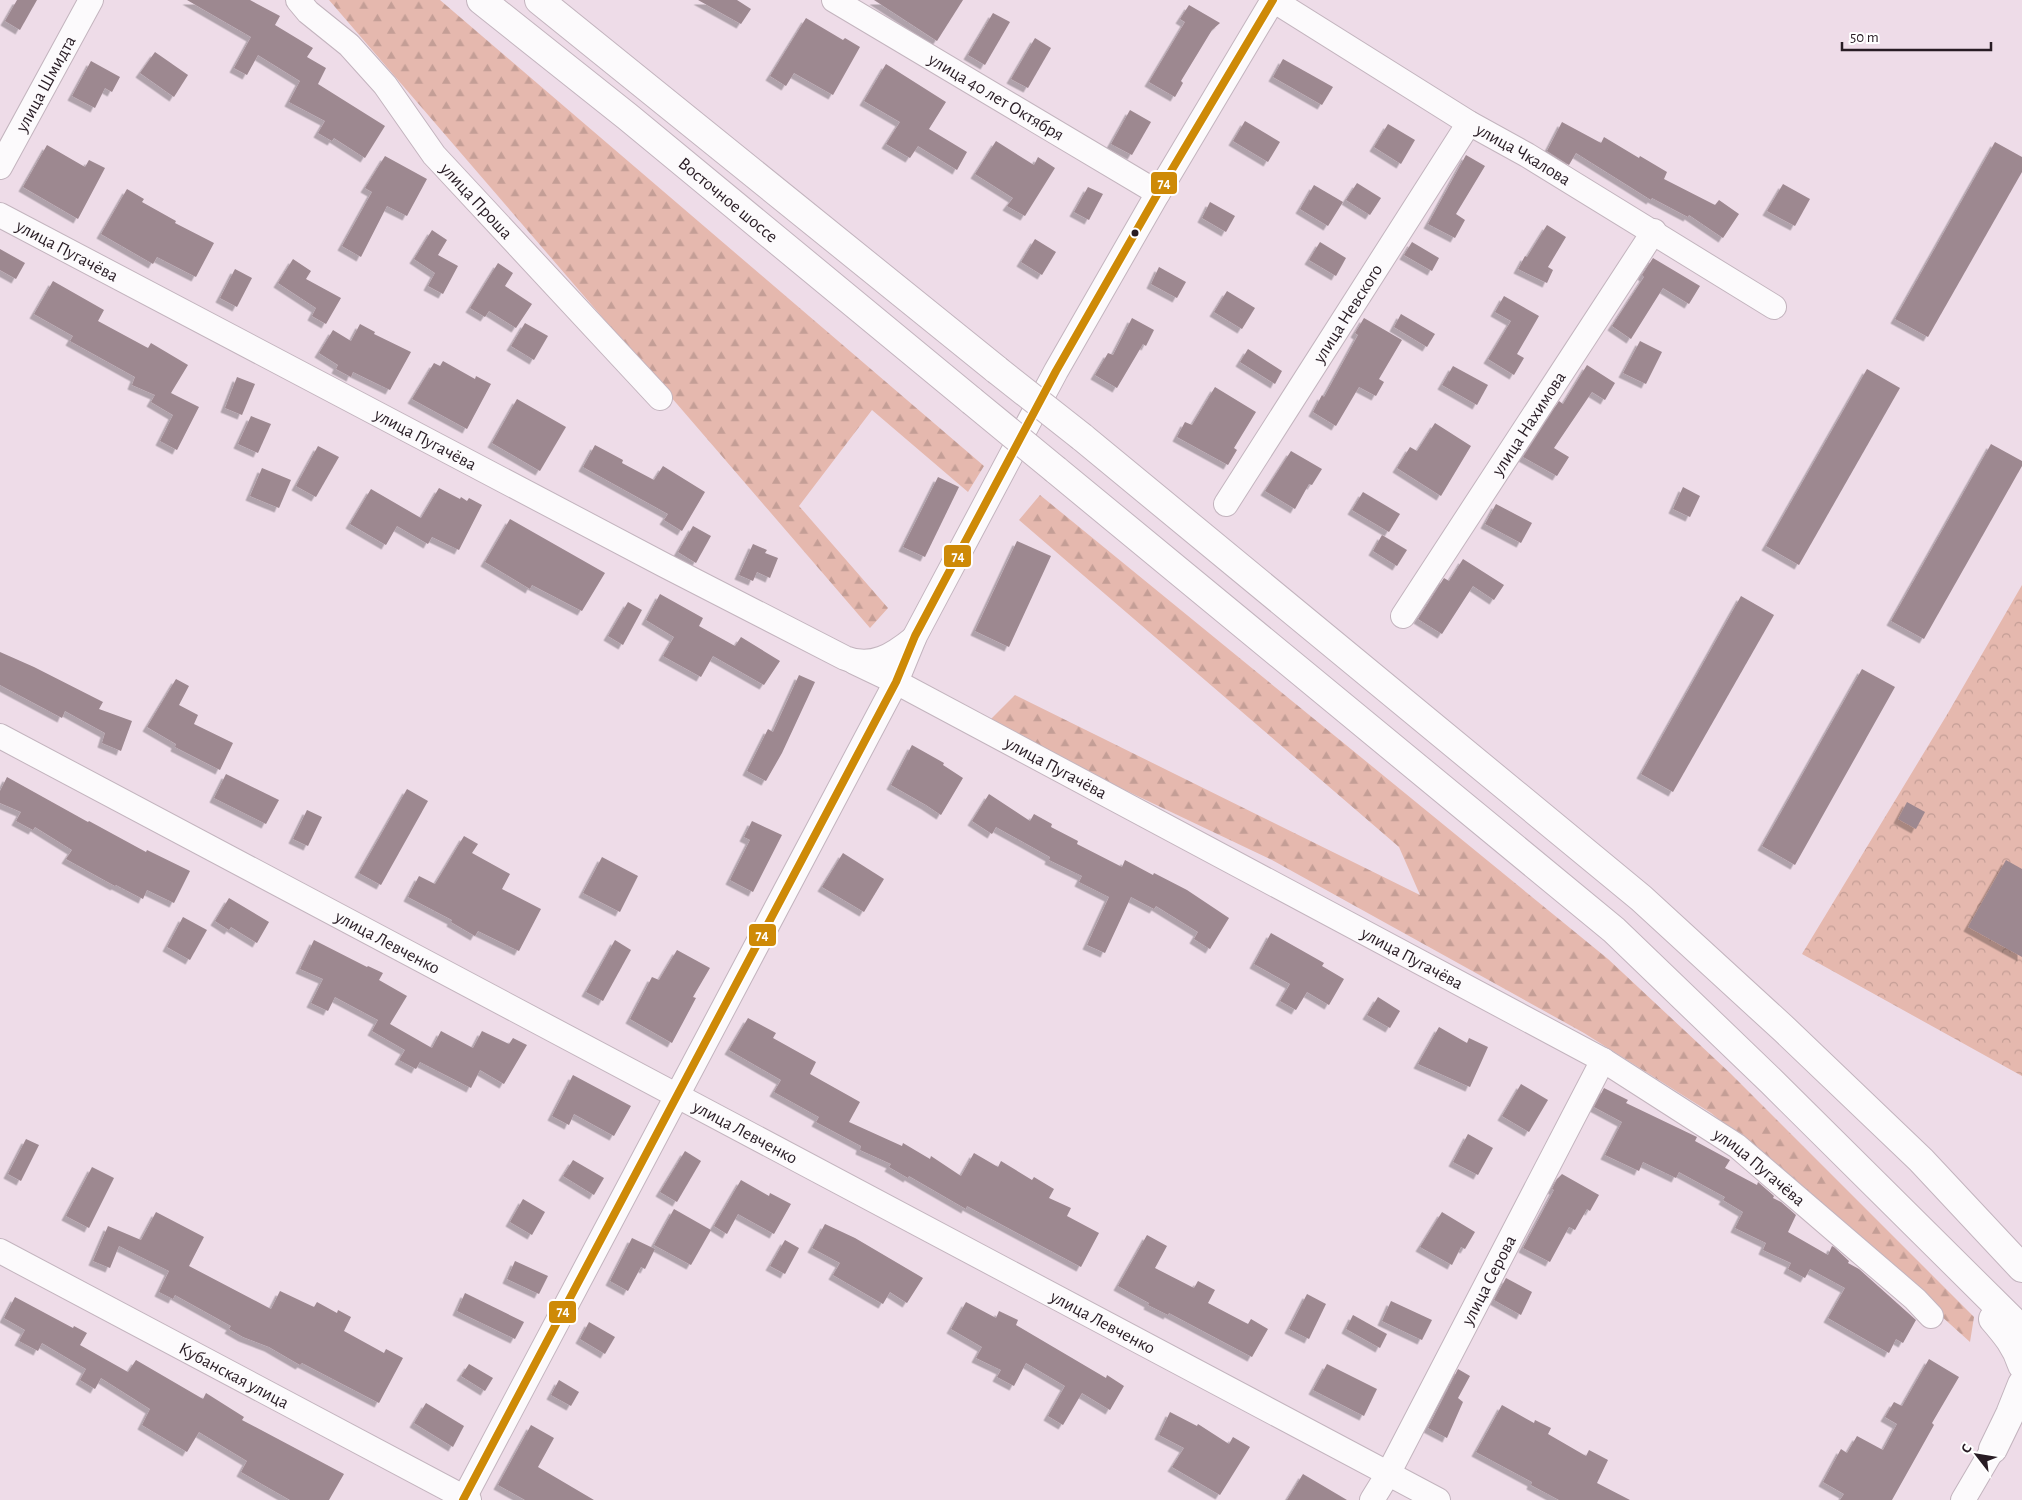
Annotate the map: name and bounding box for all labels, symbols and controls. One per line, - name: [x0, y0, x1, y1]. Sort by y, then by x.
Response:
- scale bar: [1842, 20, 1991, 52]
- text: 50 m: [1850, 30, 1879, 45]
- street label: улица Шмидта: [12, 33, 80, 136]
- street label: улица 40 лет Октября: [924, 50, 1067, 145]
- street label: улица Чкалова: [1472, 120, 1573, 189]
- street label: Восточное шоссе: [675, 154, 781, 247]
- street label: улица Проша: [436, 159, 515, 243]
- line badge: 74: [1150, 171, 1178, 195]
- text: 74: [1157, 177, 1171, 191]
- street label: улица Пугачёва: [12, 217, 121, 286]
- unlabelled marker: [1130, 228, 1140, 238]
- street label: улица Невского: [1310, 261, 1386, 367]
- street label: улица Нахимова: [1489, 369, 1570, 480]
- street label: улица Пугачёва: [370, 405, 479, 474]
- line badge: 74: [943, 544, 972, 568]
- text: 74: [951, 550, 965, 564]
- street label: улица Пугачёва: [1001, 734, 1109, 803]
- street label: улица Левченко: [331, 907, 442, 978]
- line badge: 74: [748, 923, 777, 947]
- street label: улица Пугачёва: [1357, 924, 1466, 993]
- text: 74: [755, 929, 769, 943]
- street label: улица Левченко: [689, 1097, 800, 1168]
- street label: улица Пугачёва: [1709, 1125, 1808, 1210]
- street label: улица Серова: [1458, 1233, 1520, 1329]
- street label: улица Левченко: [1046, 1287, 1158, 1358]
- line badge: 74: [548, 1300, 577, 1324]
- text: 74: [556, 1305, 570, 1319]
- street label: Кубанская улица: [176, 1340, 292, 1413]
- north arrow: [1952, 1430, 2002, 1480]
- text: С: [1959, 1442, 1975, 1456]

